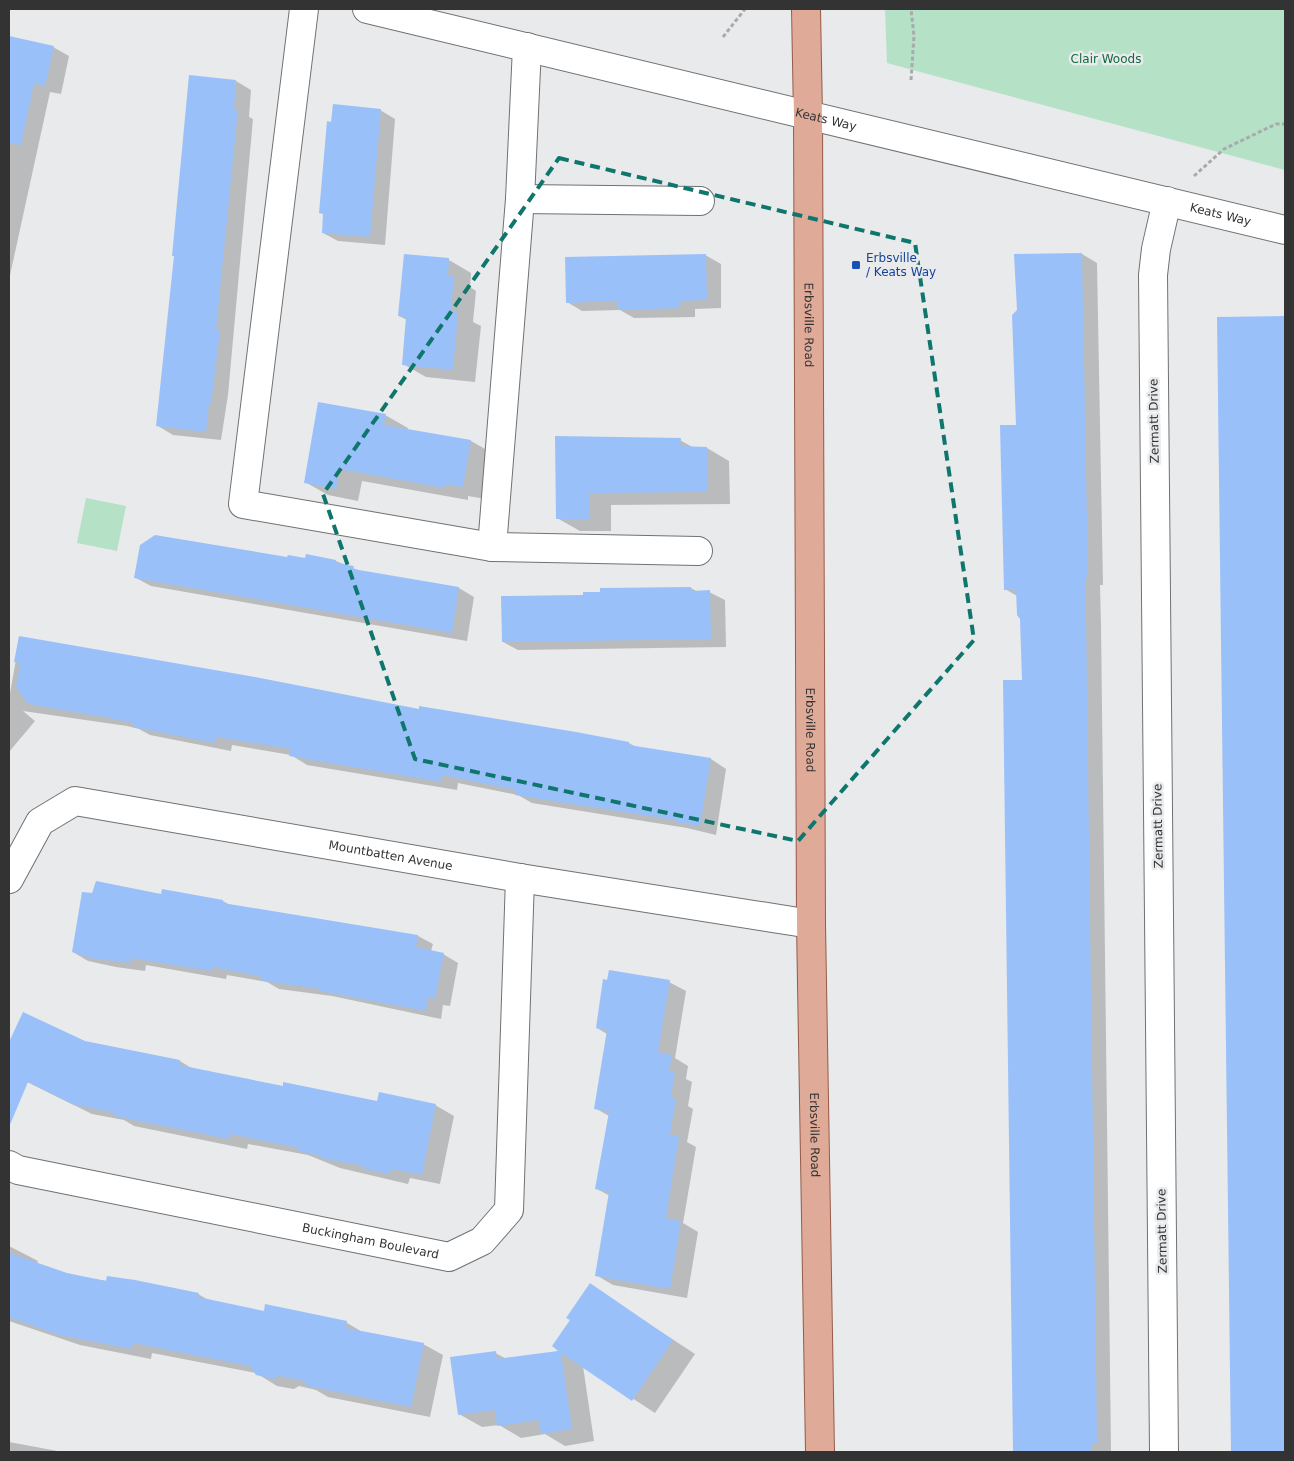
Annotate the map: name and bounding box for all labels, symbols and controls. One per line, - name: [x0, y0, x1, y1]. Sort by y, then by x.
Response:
- park label: Clair Woods: [1071, 52, 1141, 66]
- street label: Keats Way: [794, 105, 858, 134]
- street label: Keats Way: [1189, 200, 1253, 229]
- place label: Erbsville / Keats Way: [866, 251, 936, 279]
- marker: Erbsville / Keats Way: [850, 259, 862, 271]
- street label: Erbsville Road: [802, 282, 816, 367]
- street label: Zermatt Drive: [1146, 379, 1162, 463]
- street label: Erbsville Road: [803, 687, 817, 772]
- street label: Zermatt Drive: [1150, 784, 1166, 868]
- street label: Mountbatten Avenue: [328, 838, 454, 873]
- street label: Erbsville Road: [807, 1092, 822, 1178]
- street label: Zermatt Drive: [1154, 1189, 1170, 1273]
- street label: Buckingham Boulevard: [301, 1221, 440, 1262]

